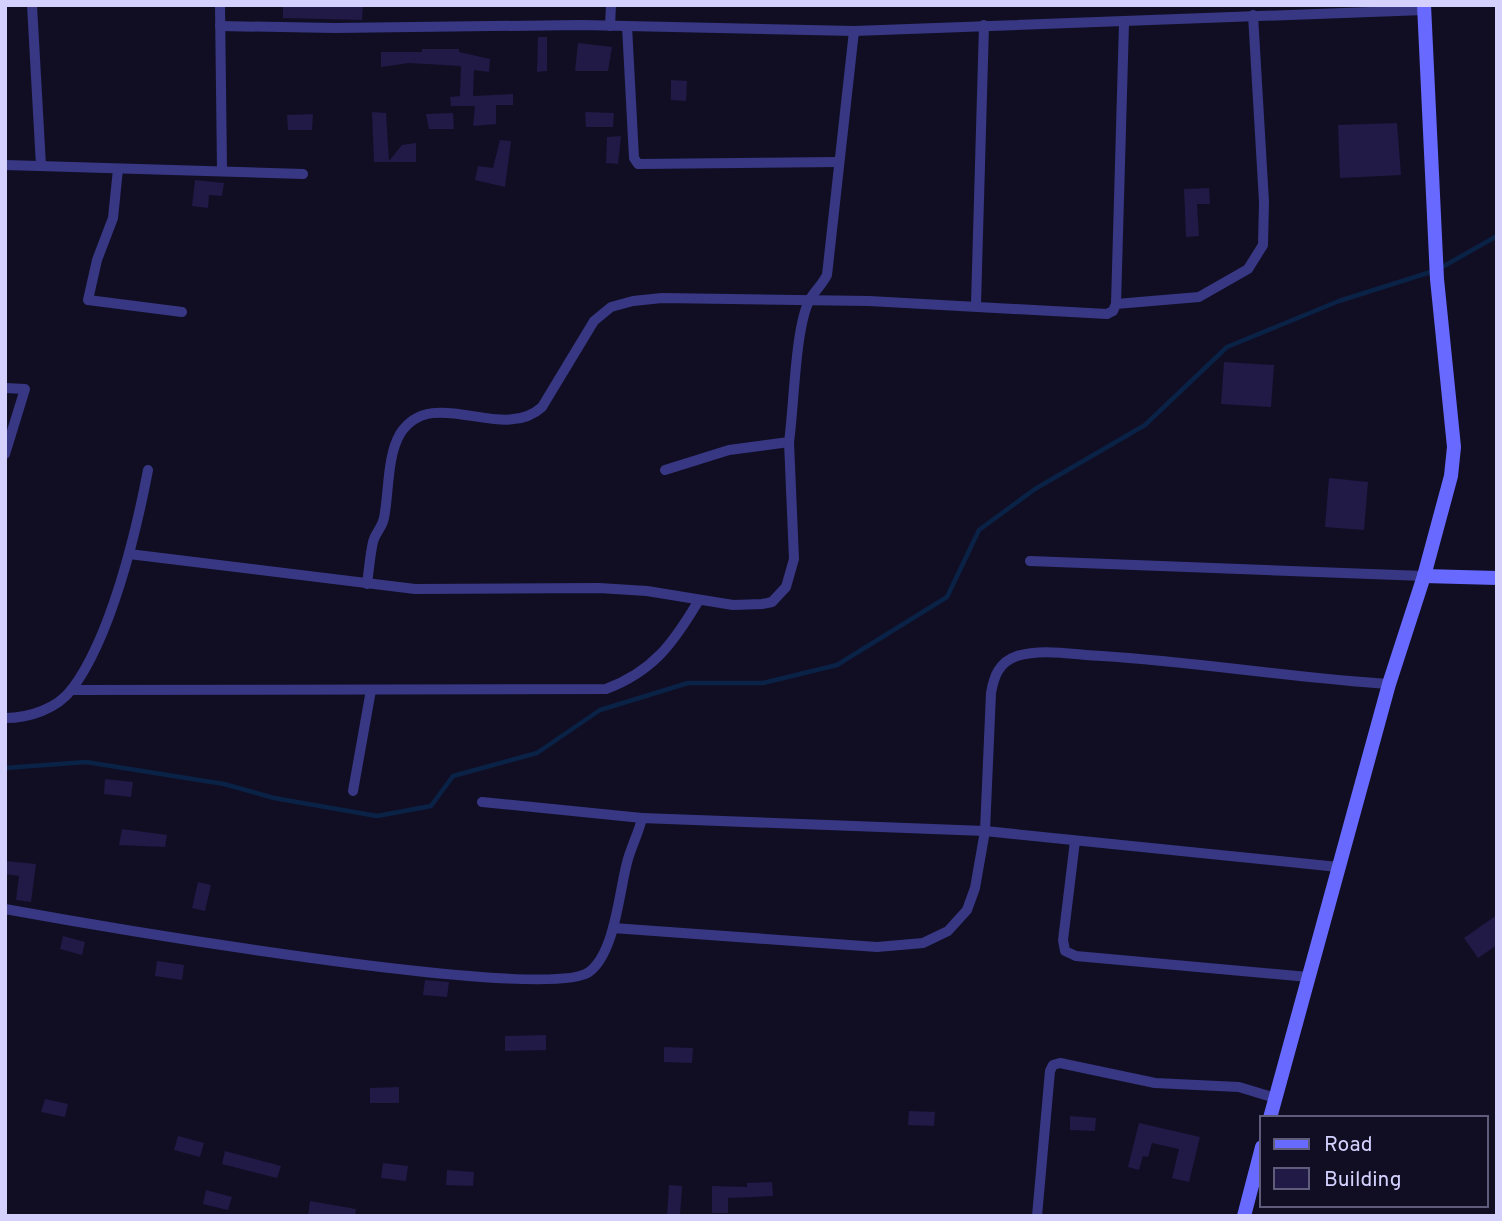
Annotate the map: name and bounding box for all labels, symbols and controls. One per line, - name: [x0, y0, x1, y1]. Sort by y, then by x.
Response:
- legend: [1260, 1116, 1488, 1207]
- text: Road: [1324, 1132, 1373, 1159]
- text: Building: [1324, 1167, 1402, 1194]

